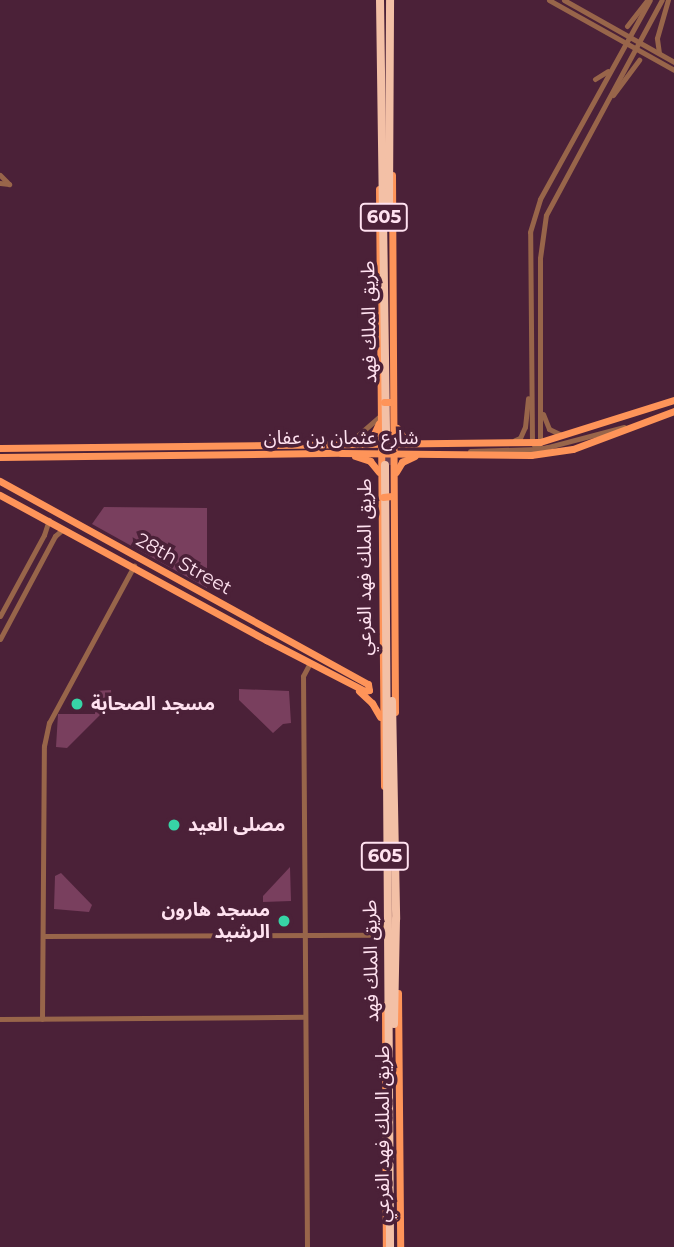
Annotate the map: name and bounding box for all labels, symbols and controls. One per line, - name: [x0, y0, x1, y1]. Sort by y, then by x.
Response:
- road number: 605: [360, 202, 408, 232]
- street label: طريق الملك فهد: [357, 260, 381, 384]
- street label: شارع عثمان بن عفان: [264, 427, 418, 449]
- street label: طريق الملك فهد الفرعي: [354, 478, 376, 656]
- street label: 28th Street: [132, 528, 236, 600]
- place label: مسجد الصحابة: [91, 693, 215, 715]
- marker: مسجد الصحابة: [69, 696, 85, 712]
- place label: مصلى العيد: [188, 814, 285, 836]
- marker: مصلى العيد: [166, 817, 182, 833]
- road number: 605: [360, 842, 410, 870]
- place label: مسجد هارون الرشيد: [161, 899, 270, 943]
- street label: طريق الملك فهد: [359, 899, 383, 1023]
- marker: مسجد هارون الرشيد: [276, 913, 292, 929]
- street label: طريق الملك فهد الفرعي: [372, 1045, 394, 1223]

